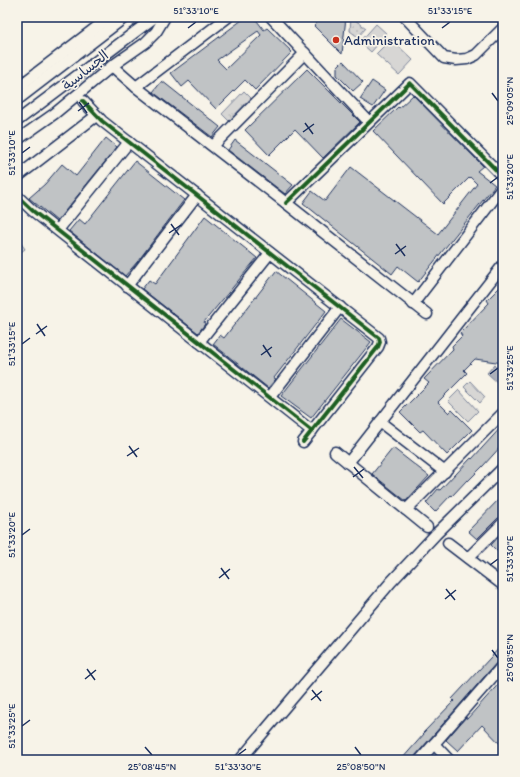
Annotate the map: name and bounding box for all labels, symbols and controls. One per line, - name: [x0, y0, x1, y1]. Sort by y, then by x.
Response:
- text: 51°33'10"E: [173, 4, 219, 17]
- text: 51°33'15"E: [428, 4, 473, 17]
- place label: Administration: [344, 32, 435, 49]
- marker: Administration: [331, 35, 341, 45]
- street label: الجساسية: [59, 47, 112, 94]
- text: 25°09'05"N: [503, 76, 516, 125]
- text: 51°33'10"E: [5, 130, 18, 176]
- text: 51°33'20"E: [503, 153, 516, 200]
- text: 51°33'15"E: [5, 321, 18, 366]
- text: 51°33'25"E: [503, 345, 516, 391]
- text: 51°33'20"E: [5, 511, 18, 558]
- text: 51°33'30"E: [503, 535, 516, 582]
- text: 25°08'55"N: [503, 634, 516, 682]
- text: 51°33'25"E: [5, 703, 18, 749]
- text: 25°08'45"N: [128, 760, 177, 773]
- text: 51°33'30"E: [215, 760, 262, 773]
- text: 25°08'50"N: [337, 760, 386, 773]

